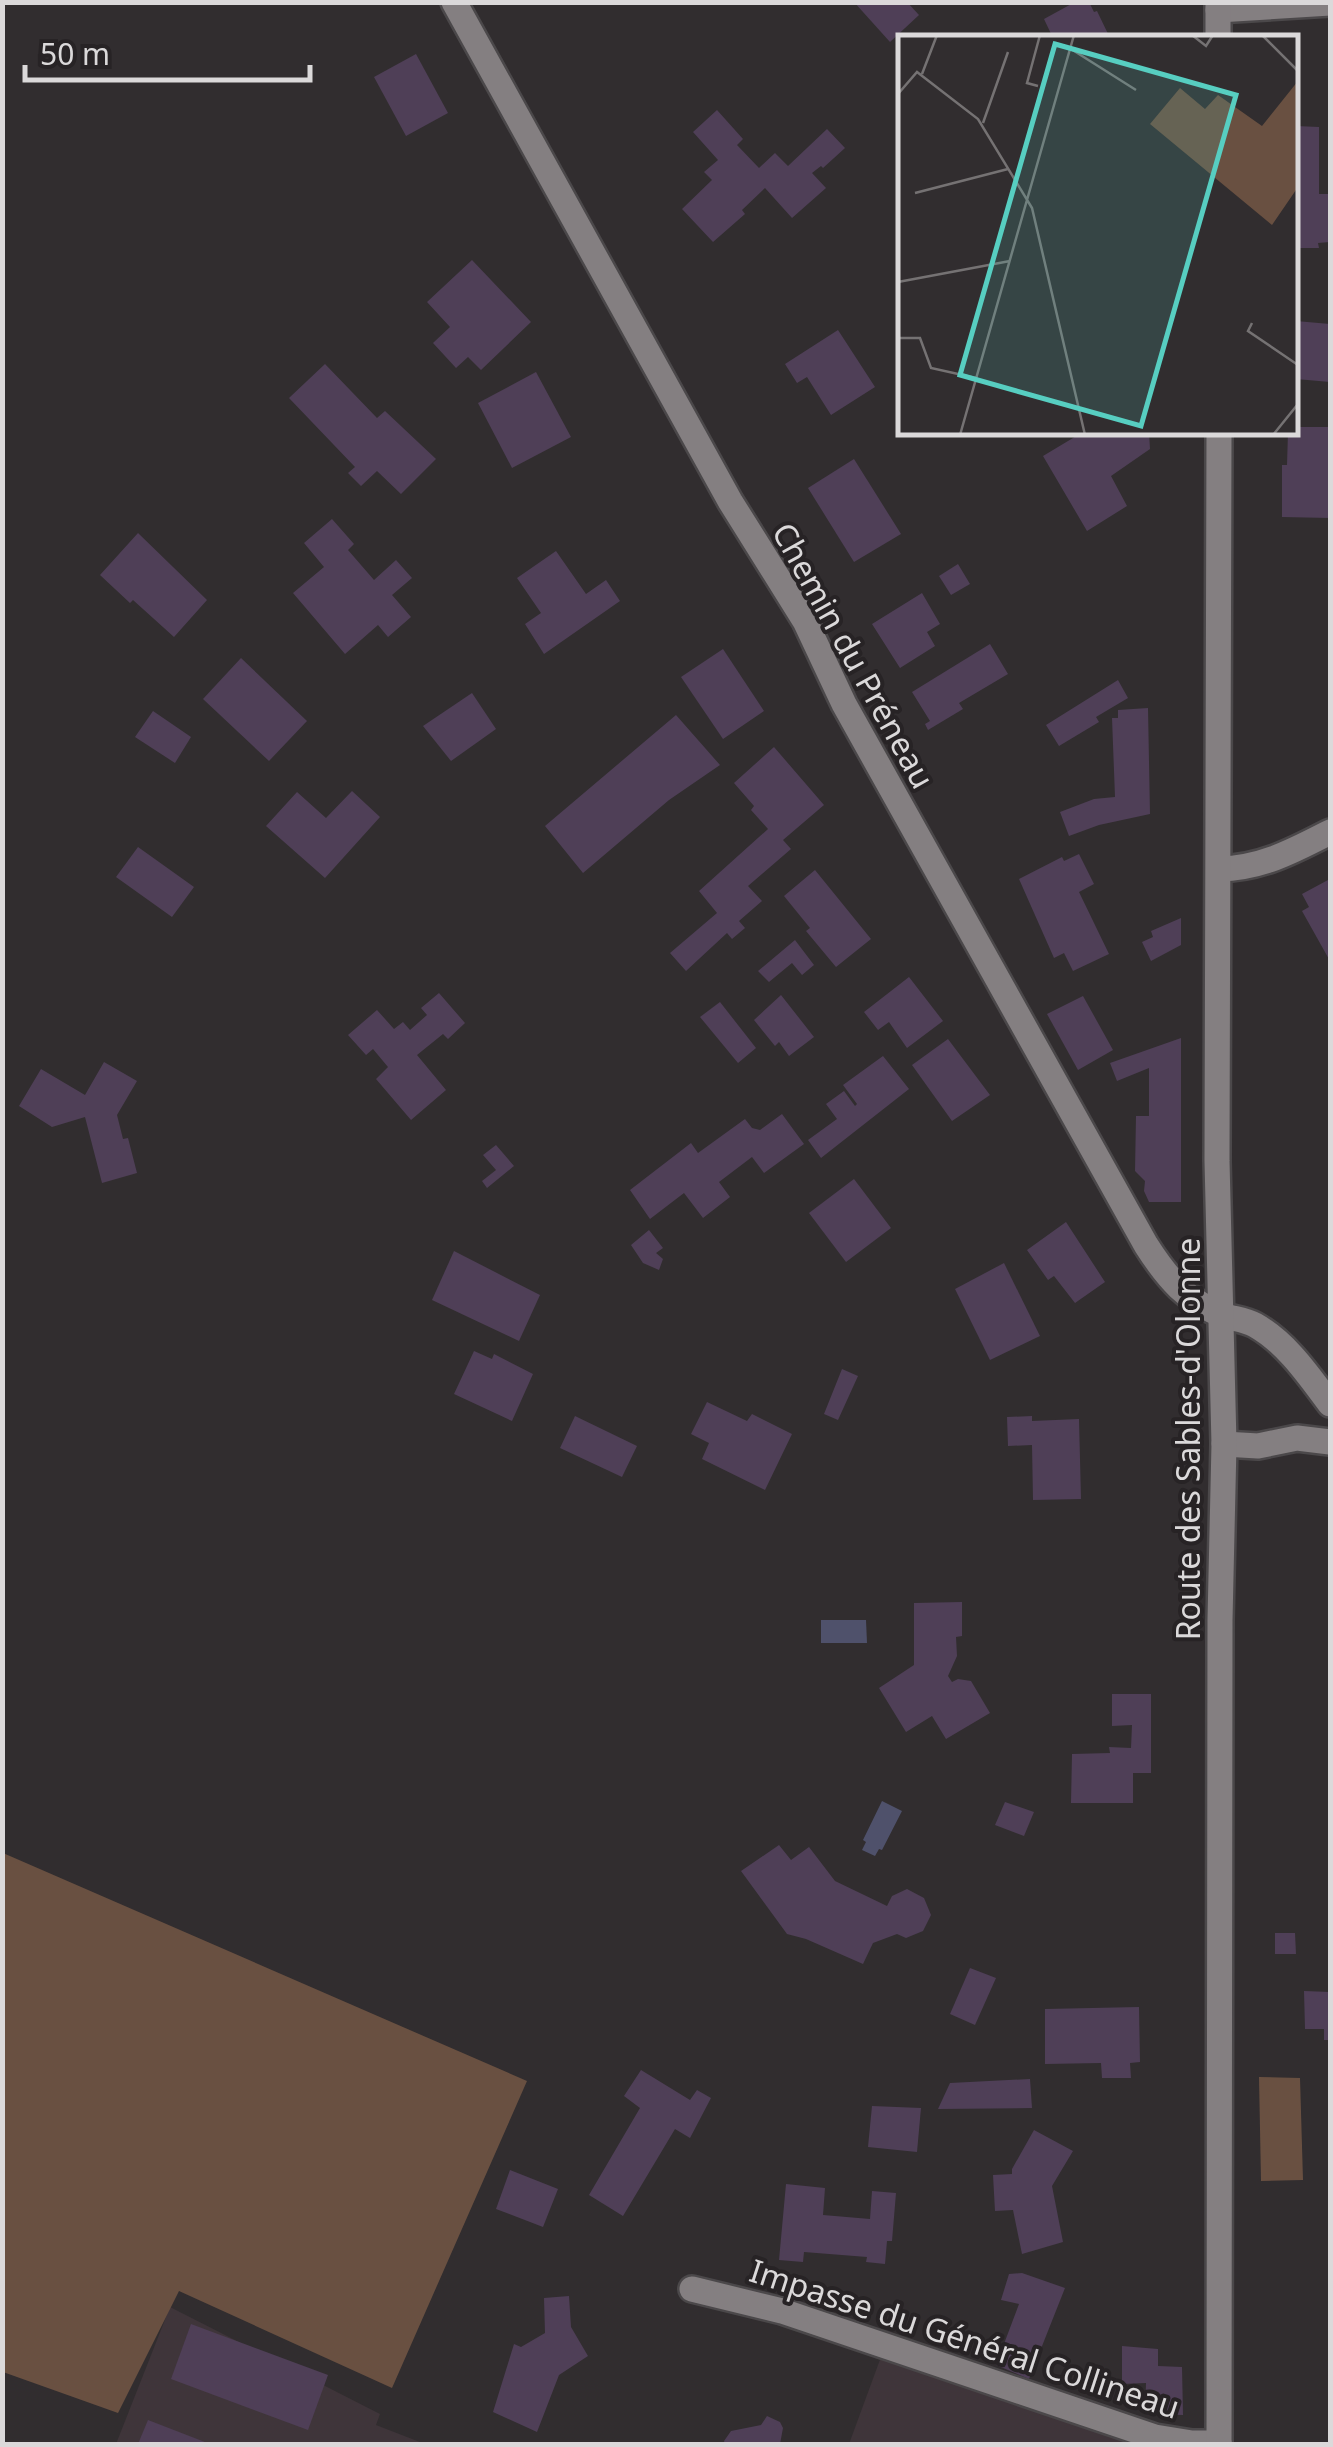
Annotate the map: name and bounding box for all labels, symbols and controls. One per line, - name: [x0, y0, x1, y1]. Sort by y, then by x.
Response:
- scale bar: [25, 20, 310, 82]
- text: 50 m: [40, 33, 110, 74]
- inset map: [898, 35, 1298, 435]
- street label: Chemin du Préneau: [763, 514, 945, 796]
- street label: Route des Sables-d'Olonne: [1166, 1238, 1209, 1640]
- street label: Impasse du Général Collineau: [745, 2248, 1185, 2428]

